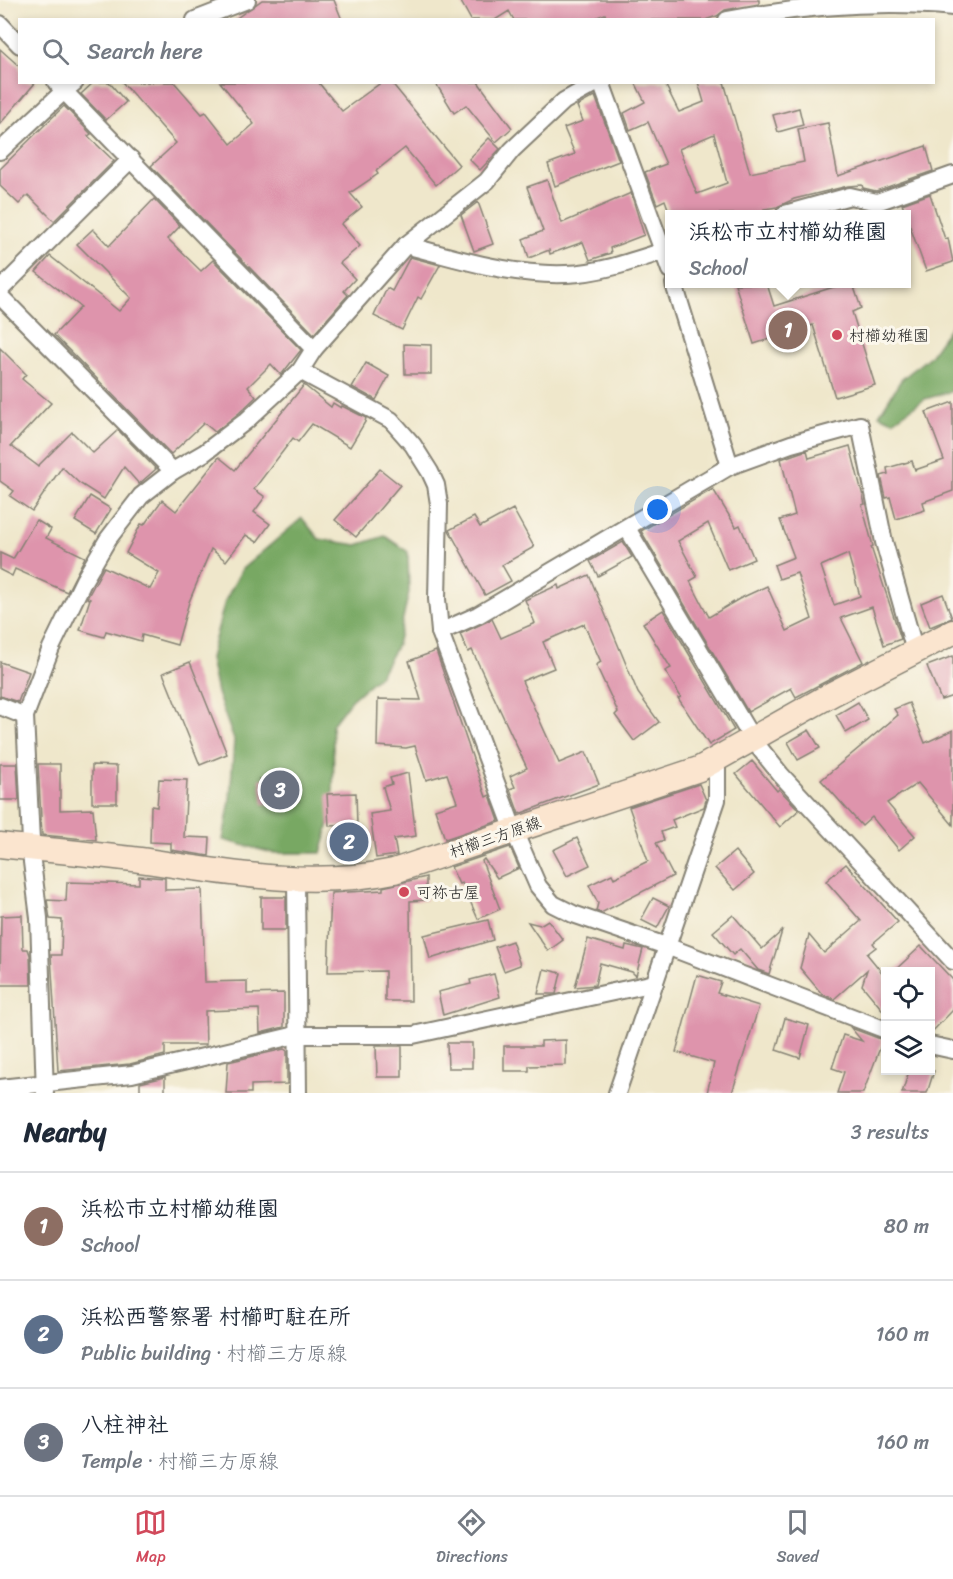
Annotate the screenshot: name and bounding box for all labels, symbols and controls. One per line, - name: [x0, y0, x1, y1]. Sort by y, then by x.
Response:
- search box: [18, 18, 935, 84]
- text: Search here: [87, 32, 203, 71]
- icon: search: [39, 35, 72, 68]
- popup: [665, 210, 911, 288]
- text: 浜松市立村櫛幼稚園: [689, 212, 887, 251]
- text: School: [689, 251, 748, 286]
- pin: 1: [768, 308, 808, 352]
- place label: 村櫛幼稚園: [849, 321, 929, 350]
- marker: 村櫛幼稚園: [830, 328, 844, 342]
- your location: [643, 495, 672, 524]
- pin: 3: [260, 768, 300, 812]
- street label: 村櫛三方原線: [445, 808, 545, 866]
- pin: 2: [330, 820, 368, 864]
- place label: 可祢古屋: [416, 878, 480, 907]
- marker: 可祢古屋: [397, 885, 411, 899]
- map controls: [881, 967, 935, 1075]
- button: locate: [881, 967, 935, 1021]
- button: layers: [881, 1021, 935, 1075]
- text: Nearby: [24, 1109, 106, 1155]
- text: 3 results: [851, 1115, 929, 1150]
- text: 浜松市立村櫛幼稚園: [81, 1189, 279, 1228]
- text: 1: [39, 1209, 48, 1244]
- text: 80 m: [884, 1209, 929, 1244]
- text: School: [81, 1228, 140, 1263]
- text: 浜松西警察署 村櫛町駐在所: [81, 1297, 351, 1336]
- text: 2: [38, 1317, 49, 1352]
- text: 160 m: [876, 1317, 929, 1352]
- text: Public building · 村櫛三方原線: [81, 1336, 347, 1371]
- text: 八柱神社: [81, 1405, 169, 1444]
- text: 3: [38, 1425, 49, 1460]
- text: 160 m: [876, 1425, 929, 1460]
- text: Temple · 村櫛三方原線: [81, 1444, 278, 1479]
- tab: Map: [134, 1506, 167, 1571]
- tab: Directions: [436, 1506, 508, 1571]
- tab: Saved: [776, 1506, 819, 1571]

